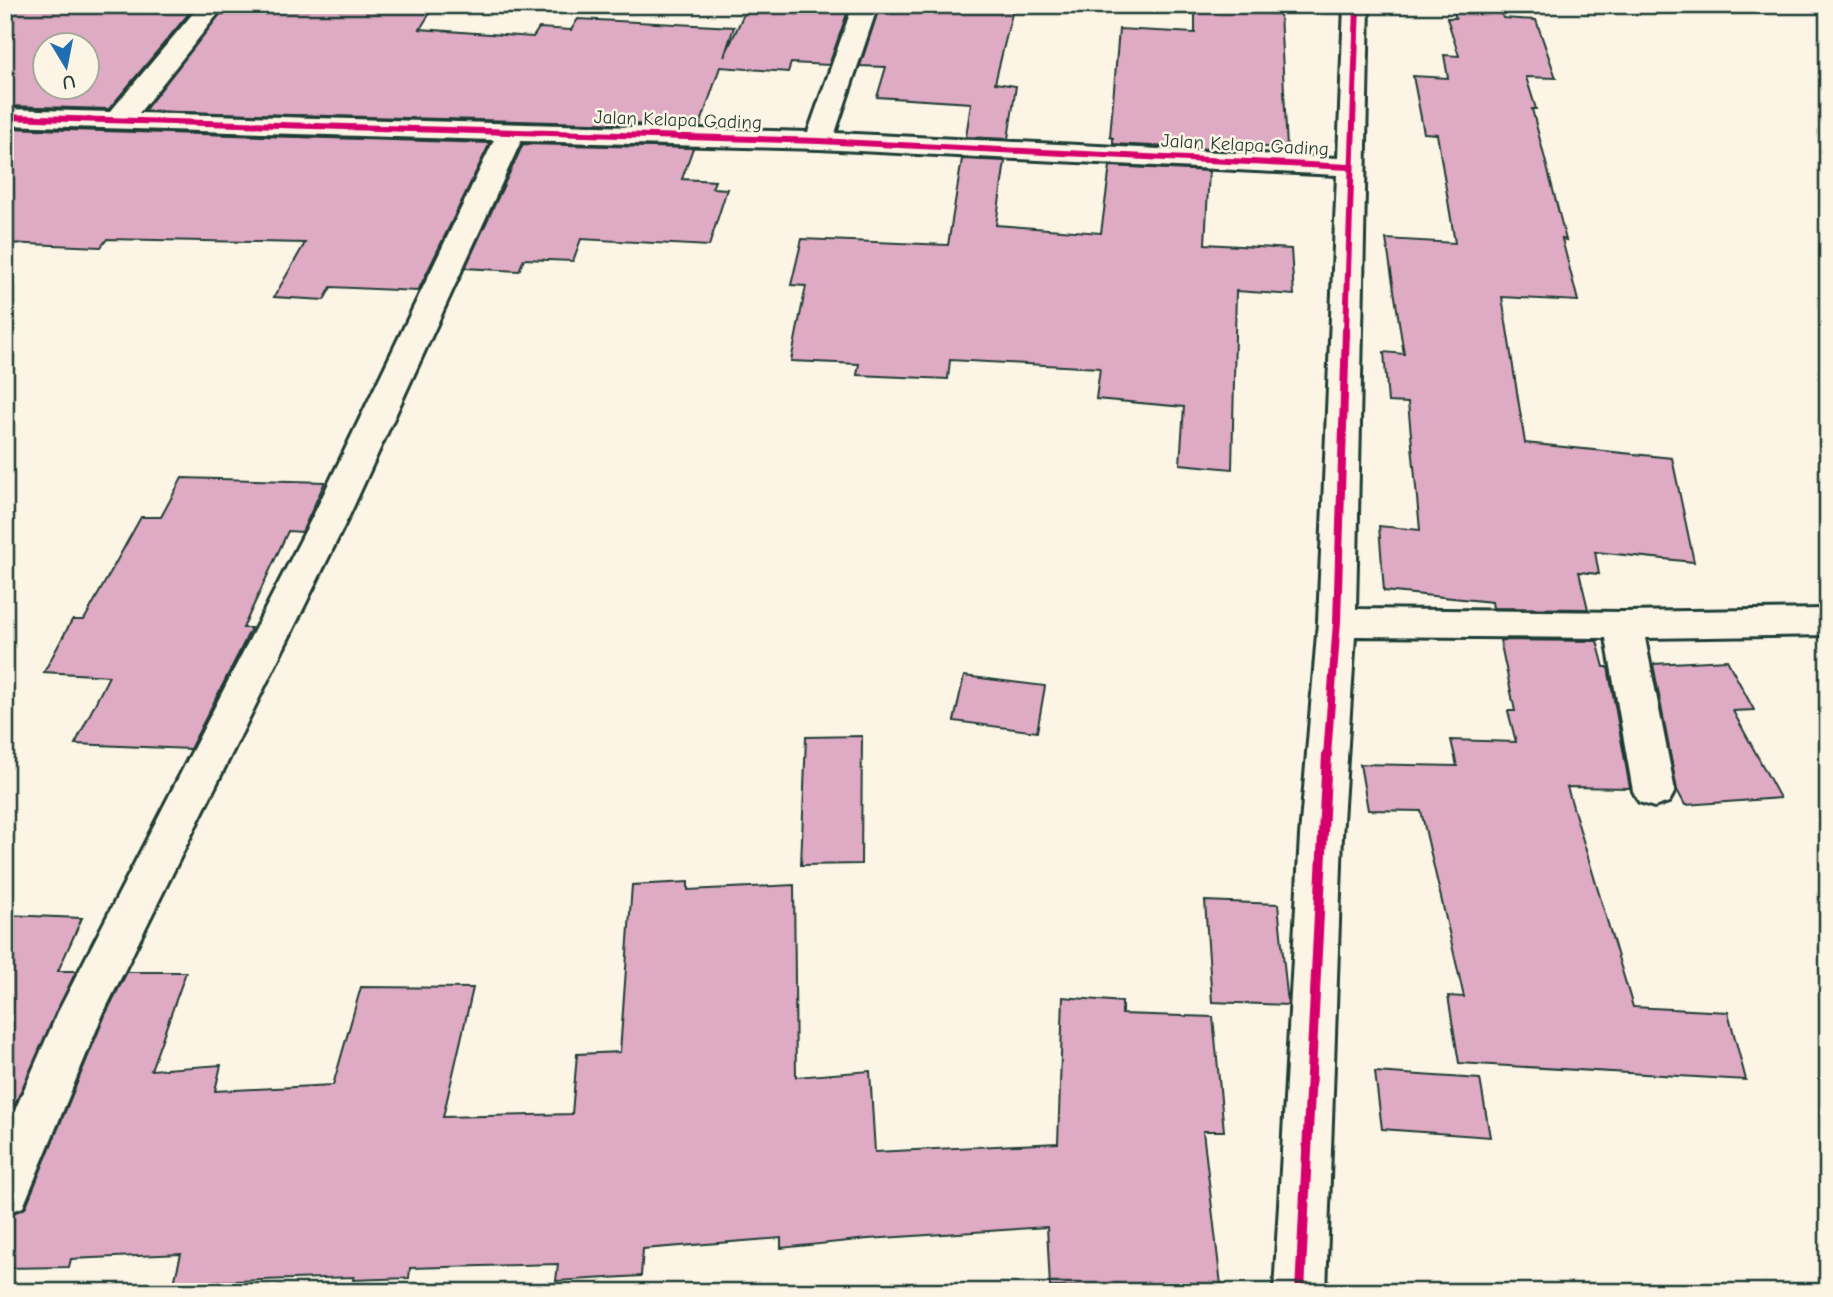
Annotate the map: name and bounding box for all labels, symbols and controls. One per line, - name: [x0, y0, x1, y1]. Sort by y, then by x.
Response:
- north arrow: [32, 32, 102, 102]
- text: U: [61, 70, 77, 94]
- street label: Jalan Kelapa Gading: [594, 106, 762, 134]
- street label: Jalan Kelapa Gading: [1160, 130, 1329, 160]

